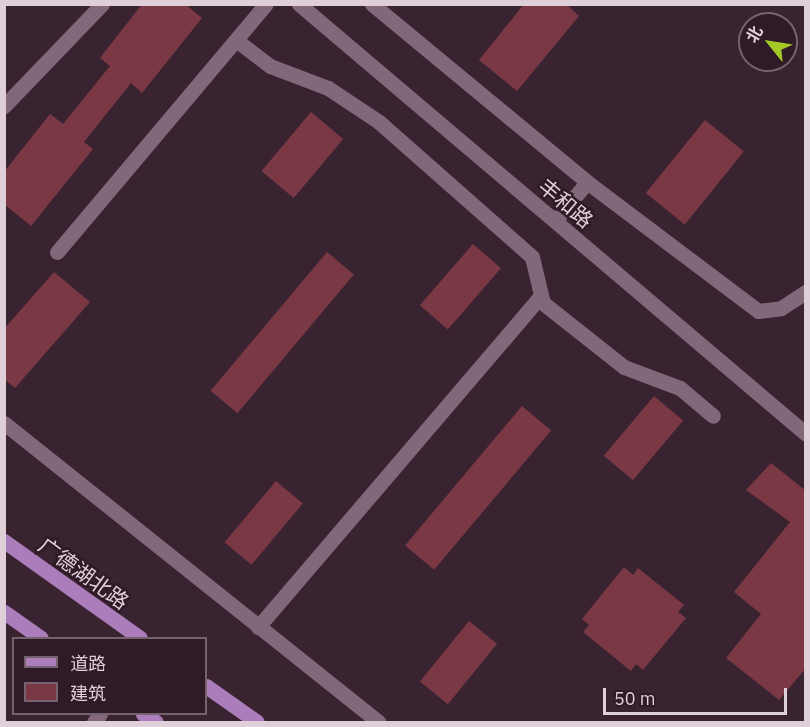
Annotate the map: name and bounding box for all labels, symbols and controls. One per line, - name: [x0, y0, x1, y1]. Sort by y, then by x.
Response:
- north arrow: [738, 12, 798, 72]
- text: 北: [741, 22, 767, 46]
- street label: 丰和路: [534, 173, 598, 233]
- street label: 广德湖北路: [34, 532, 134, 614]
- legend: [12, 637, 207, 715]
- text: 道路: [70, 652, 106, 675]
- scale bar: [606, 676, 790, 714]
- text: 建筑: [70, 682, 106, 705]
- text: 50 m: [614, 687, 656, 710]

